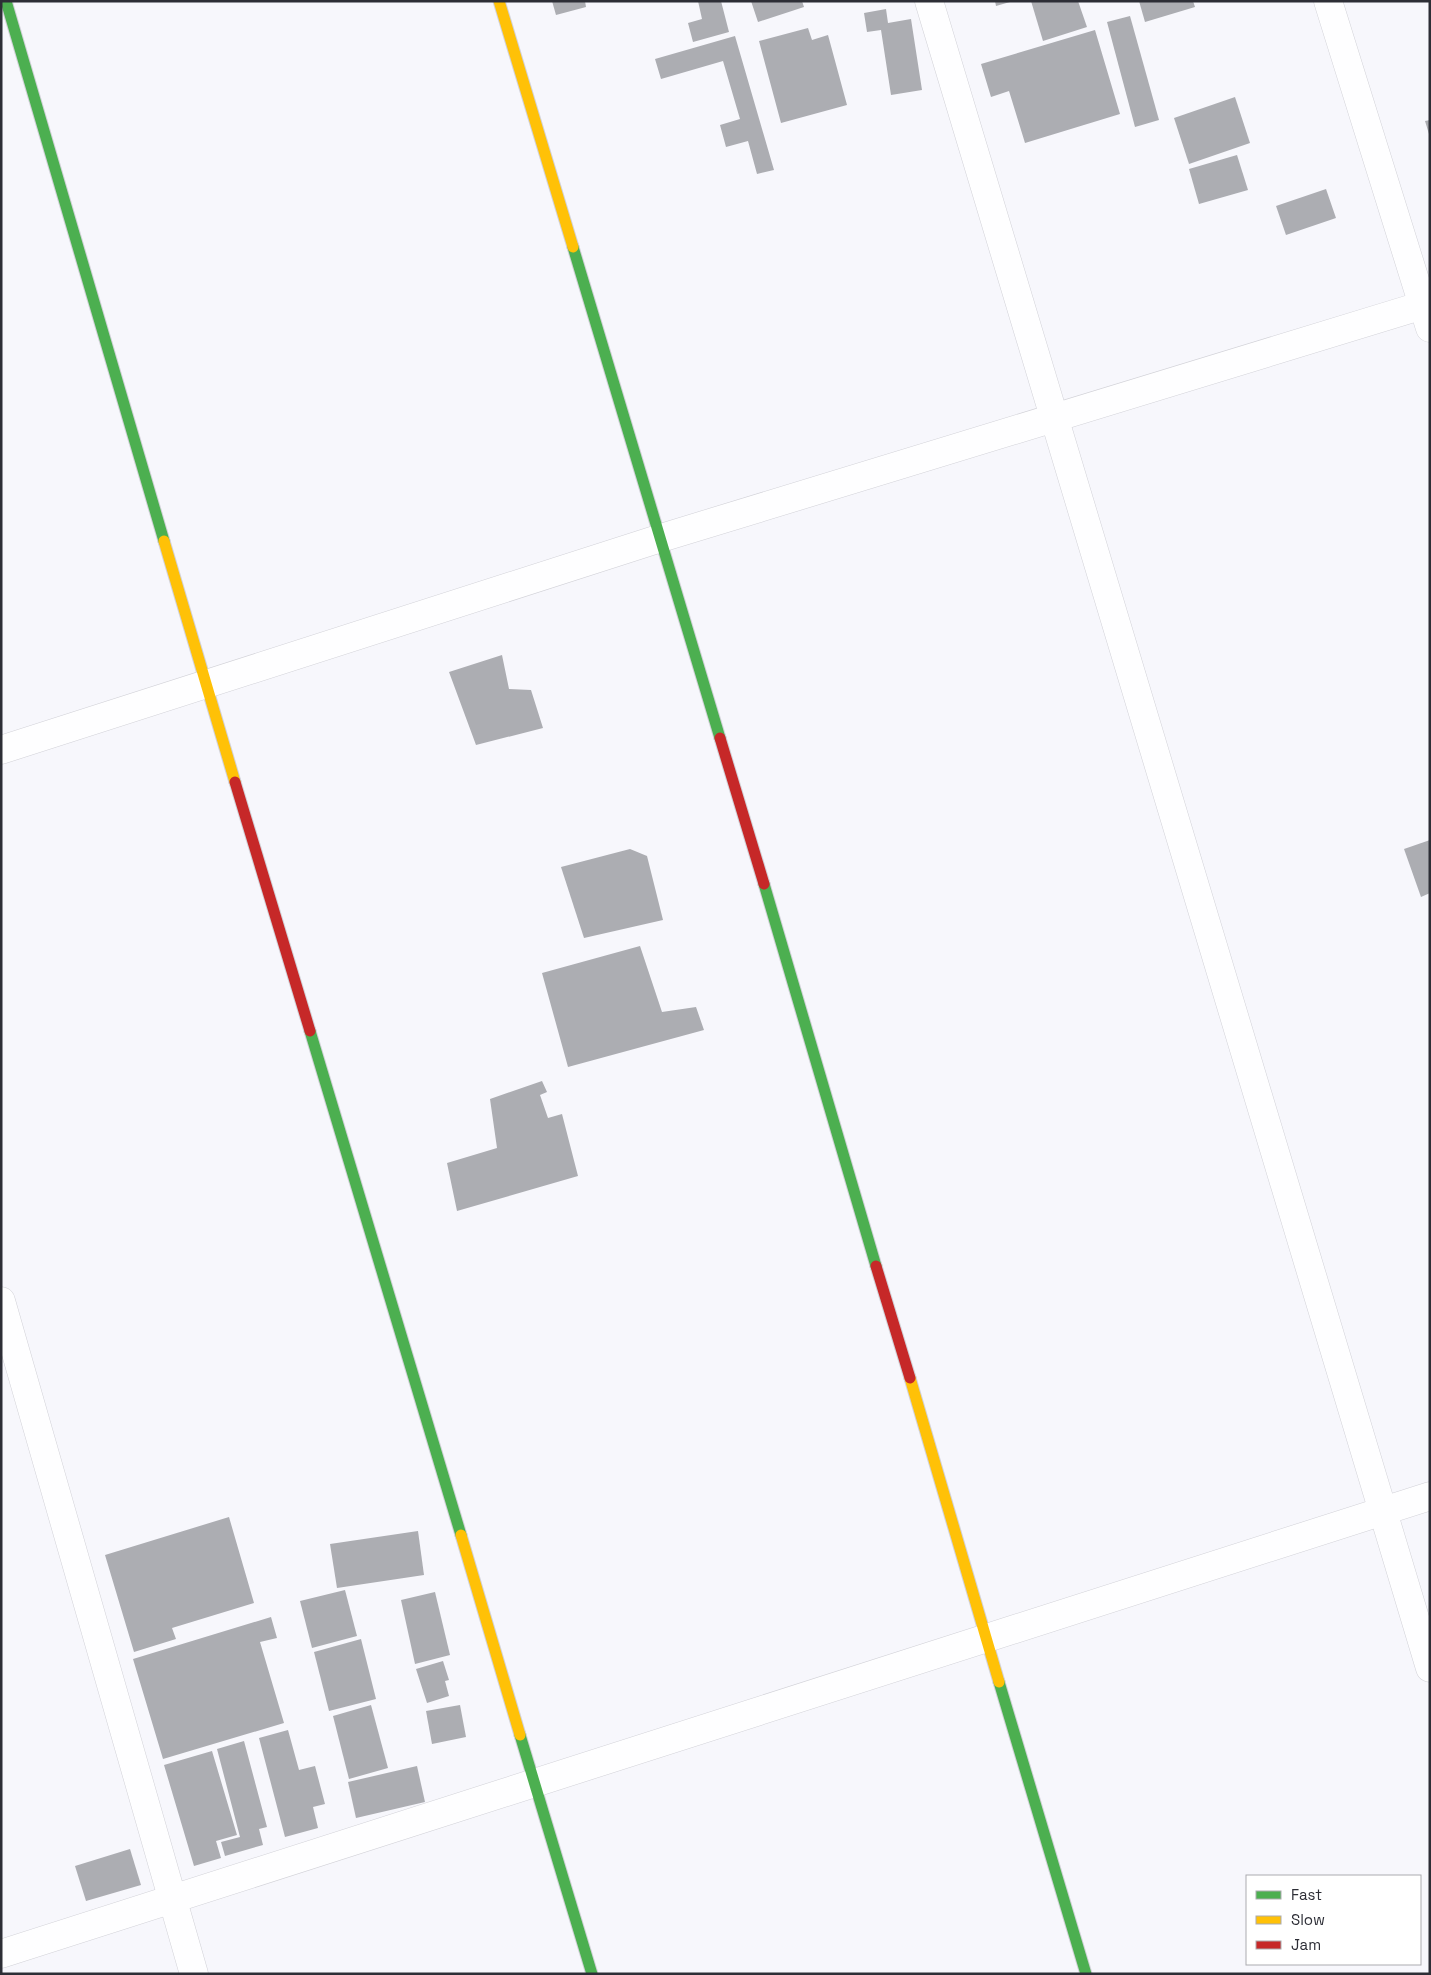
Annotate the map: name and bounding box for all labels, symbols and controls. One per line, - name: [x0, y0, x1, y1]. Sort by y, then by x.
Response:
- legend: [1246, 1875, 1421, 1965]
- text: Fast: [1291, 1885, 1322, 1904]
- text: Slow: [1291, 1910, 1325, 1929]
- text: Jam: [1291, 1935, 1321, 1954]

